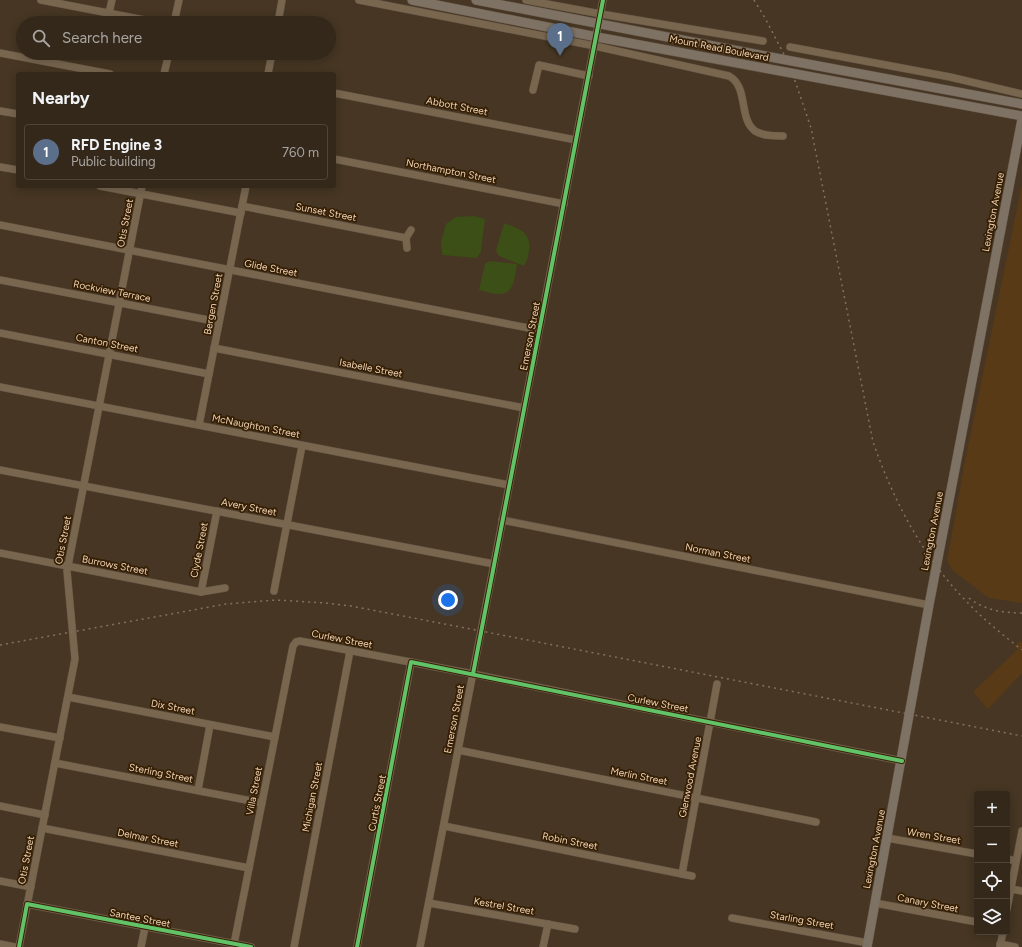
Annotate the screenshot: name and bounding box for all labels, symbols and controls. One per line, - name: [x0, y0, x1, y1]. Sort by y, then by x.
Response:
- search box: [16, 16, 336, 60]
- pin: 1: [547, 23, 573, 56]
- icon: search: [30, 27, 52, 49]
- text: Search here: [62, 29, 142, 47]
- street label: Mount Read Boulevard: [668, 32, 770, 64]
- text: Nearby: [32, 88, 90, 108]
- street label: Abbott Street: [425, 94, 489, 118]
- text: RFD Engine 3: [71, 136, 162, 154]
- text: 1: [43, 145, 49, 160]
- text: 760 m: [282, 145, 319, 160]
- text: Public building: [71, 154, 156, 169]
- street label: Northampton Street: [405, 156, 497, 186]
- street label: Lexington Avenue: [979, 171, 1007, 253]
- street label: Otis Street: [114, 198, 136, 248]
- street label: Sunset Street: [294, 200, 358, 224]
- street label: Glide Street: [243, 256, 299, 280]
- street label: Bergen Street: [201, 272, 225, 336]
- street label: Rockview Terrace: [72, 277, 152, 305]
- street label: Emerson Street: [517, 300, 543, 371]
- street label: Canton Street: [75, 331, 140, 355]
- street label: Isabelle Street: [338, 356, 404, 381]
- street label: McNaughton Street: [211, 411, 301, 441]
- street label: Lexington Avenue: [918, 490, 946, 572]
- street label: Avery Street: [220, 495, 278, 519]
- street label: Otis Street: [52, 515, 74, 565]
- street label: Clyde Street: [187, 521, 211, 579]
- street label: Norman Street: [684, 540, 752, 566]
- street label: Burrows Street: [81, 552, 149, 578]
- your location: [438, 590, 458, 610]
- street label: Curlew Street: [310, 627, 374, 651]
- street label: Emerson Street: [441, 683, 467, 754]
- street label: Curlew Street: [626, 691, 690, 715]
- street label: Dix Street: [150, 696, 196, 718]
- street label: Glenwood Avenue: [676, 735, 704, 819]
- street label: Sterling Street: [128, 760, 194, 786]
- street label: Michigan Street: [299, 761, 325, 833]
- street label: Merlin Street: [609, 764, 669, 788]
- street label: Villa Street: [243, 765, 265, 816]
- street label: Curtis Street: [365, 773, 389, 832]
- map controls: [974, 791, 1010, 935]
- button: +: [974, 791, 1010, 827]
- street label: Lexington Avenue: [860, 808, 888, 890]
- street label: Wren Street: [906, 825, 962, 847]
- street label: Delmar Street: [116, 826, 180, 850]
- button: −: [974, 827, 1010, 863]
- street label: Robin Street: [541, 829, 599, 853]
- street label: Otis Street: [15, 835, 37, 885]
- button: locate: [974, 863, 1010, 899]
- street label: Canary Street: [896, 891, 960, 915]
- street label: Kestrel Street: [473, 894, 536, 918]
- button: layers: [974, 899, 1010, 935]
- street label: Santee Street: [108, 906, 172, 930]
- street label: Starling Street: [769, 908, 835, 932]

